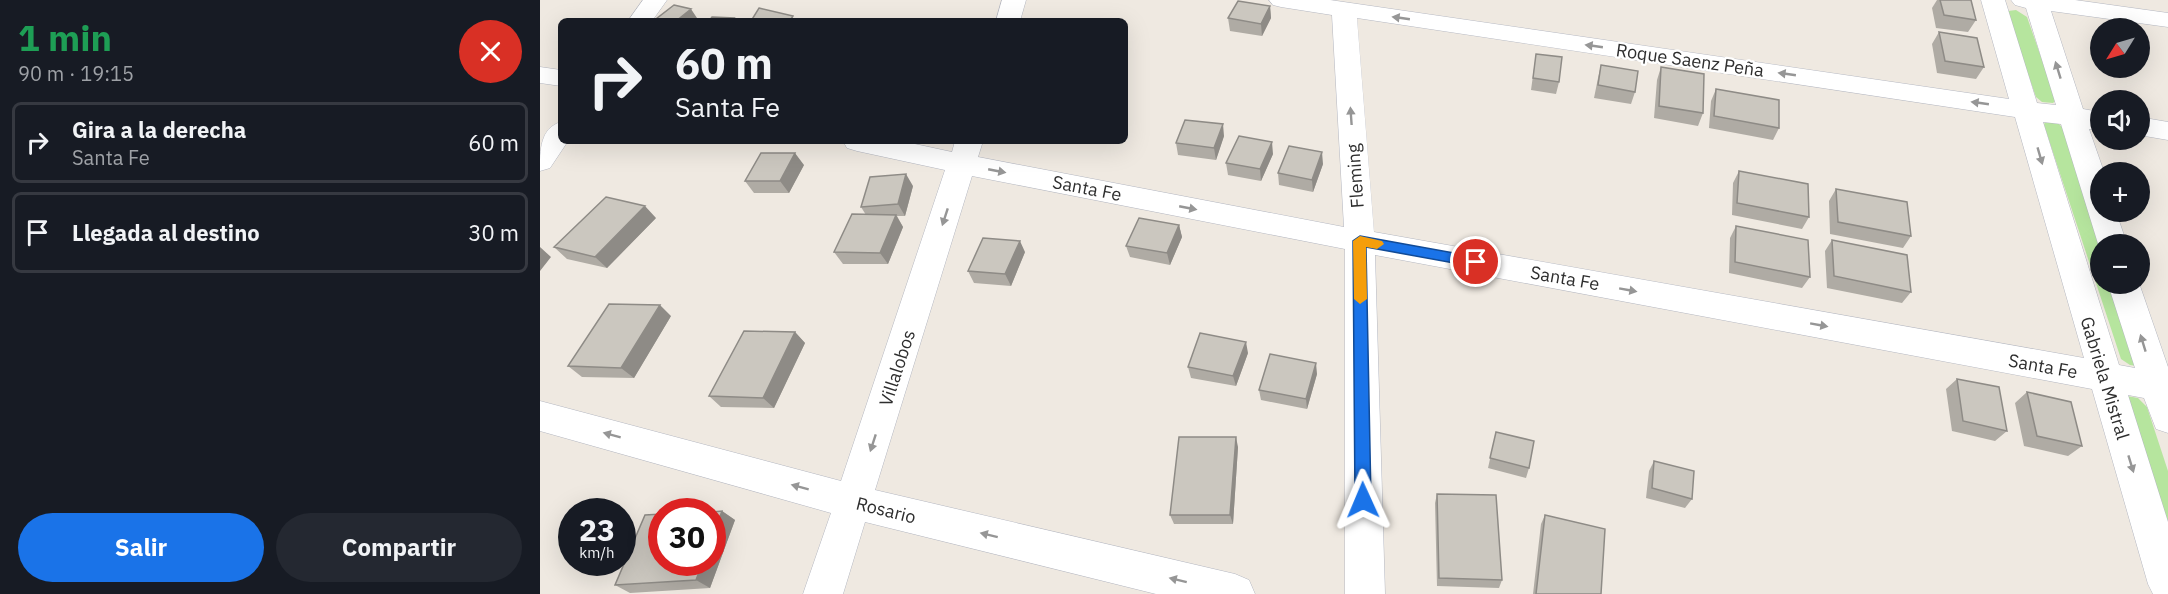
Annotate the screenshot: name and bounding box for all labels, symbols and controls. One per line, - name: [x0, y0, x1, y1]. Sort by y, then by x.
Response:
- one-way arrow: [1391, 13, 1410, 22]
- text: 1 min: [18, 14, 112, 61]
- north arrow: [2090, 18, 2150, 78]
- map controls: [2090, 18, 2150, 294]
- button: close: [459, 20, 522, 83]
- text: 60 m: [675, 36, 773, 91]
- street label: Roque Saenz Peña: [1615, 38, 1766, 82]
- icon: right: [576, 42, 654, 120]
- one-way arrow: [1584, 42, 1603, 51]
- text: 90 m · 19:15: [18, 60, 134, 87]
- one-way arrow: [2053, 61, 2062, 79]
- one-way arrow: [1777, 70, 1796, 79]
- text: Santa Fe: [675, 89, 780, 124]
- button: sound: [2090, 90, 2150, 150]
- one-way arrow: [1970, 98, 1989, 107]
- one-way arrow: [1347, 106, 1356, 125]
- text: Gira a la derecha: [72, 115, 246, 144]
- icon: right: [21, 126, 54, 159]
- text: 60 m: [468, 128, 519, 157]
- street label: Fleming: [1341, 142, 1369, 209]
- text: Santa Fe: [72, 144, 150, 171]
- one-way arrow: [2036, 148, 2045, 166]
- button: +: [2090, 162, 2150, 222]
- one-way arrow: [988, 167, 1007, 176]
- street label: Santa Fe: [1050, 170, 1124, 206]
- one-way arrow: [1179, 204, 1198, 213]
- one-way arrow: [940, 208, 949, 226]
- icon: arrive: [21, 216, 54, 249]
- text: Llegada al destino: [72, 218, 260, 247]
- text: 30 m: [468, 218, 519, 247]
- button: −: [2090, 234, 2150, 294]
- pin: [1450, 236, 1501, 287]
- icon: arrive: [1459, 245, 1492, 278]
- street label: Santa Fe: [1529, 261, 1602, 295]
- one-way arrow: [1618, 286, 1637, 295]
- street label: Gabriela Mistral: [2075, 314, 2135, 442]
- one-way arrow: [1810, 321, 1829, 330]
- street label: Villalobos: [874, 327, 920, 409]
- one-way arrow: [2138, 334, 2147, 352]
- street label: Santa Fe: [2007, 349, 2080, 383]
- one-way arrow: [602, 430, 621, 440]
- one-way arrow: [868, 434, 877, 452]
- one-way arrow: [2127, 455, 2136, 473]
- position arrow: [1331, 468, 1395, 532]
- one-way arrow: [790, 482, 809, 492]
- street label: Rosario: [854, 491, 918, 529]
- speed limit sign: 30: [648, 498, 726, 576]
- text: 23: [579, 510, 615, 549]
- button: Salir: [18, 513, 264, 582]
- button: Compartir: [276, 513, 522, 582]
- one-way arrow: [979, 529, 998, 539]
- text: km/h: [579, 543, 615, 562]
- one-way arrow: [1169, 575, 1187, 585]

